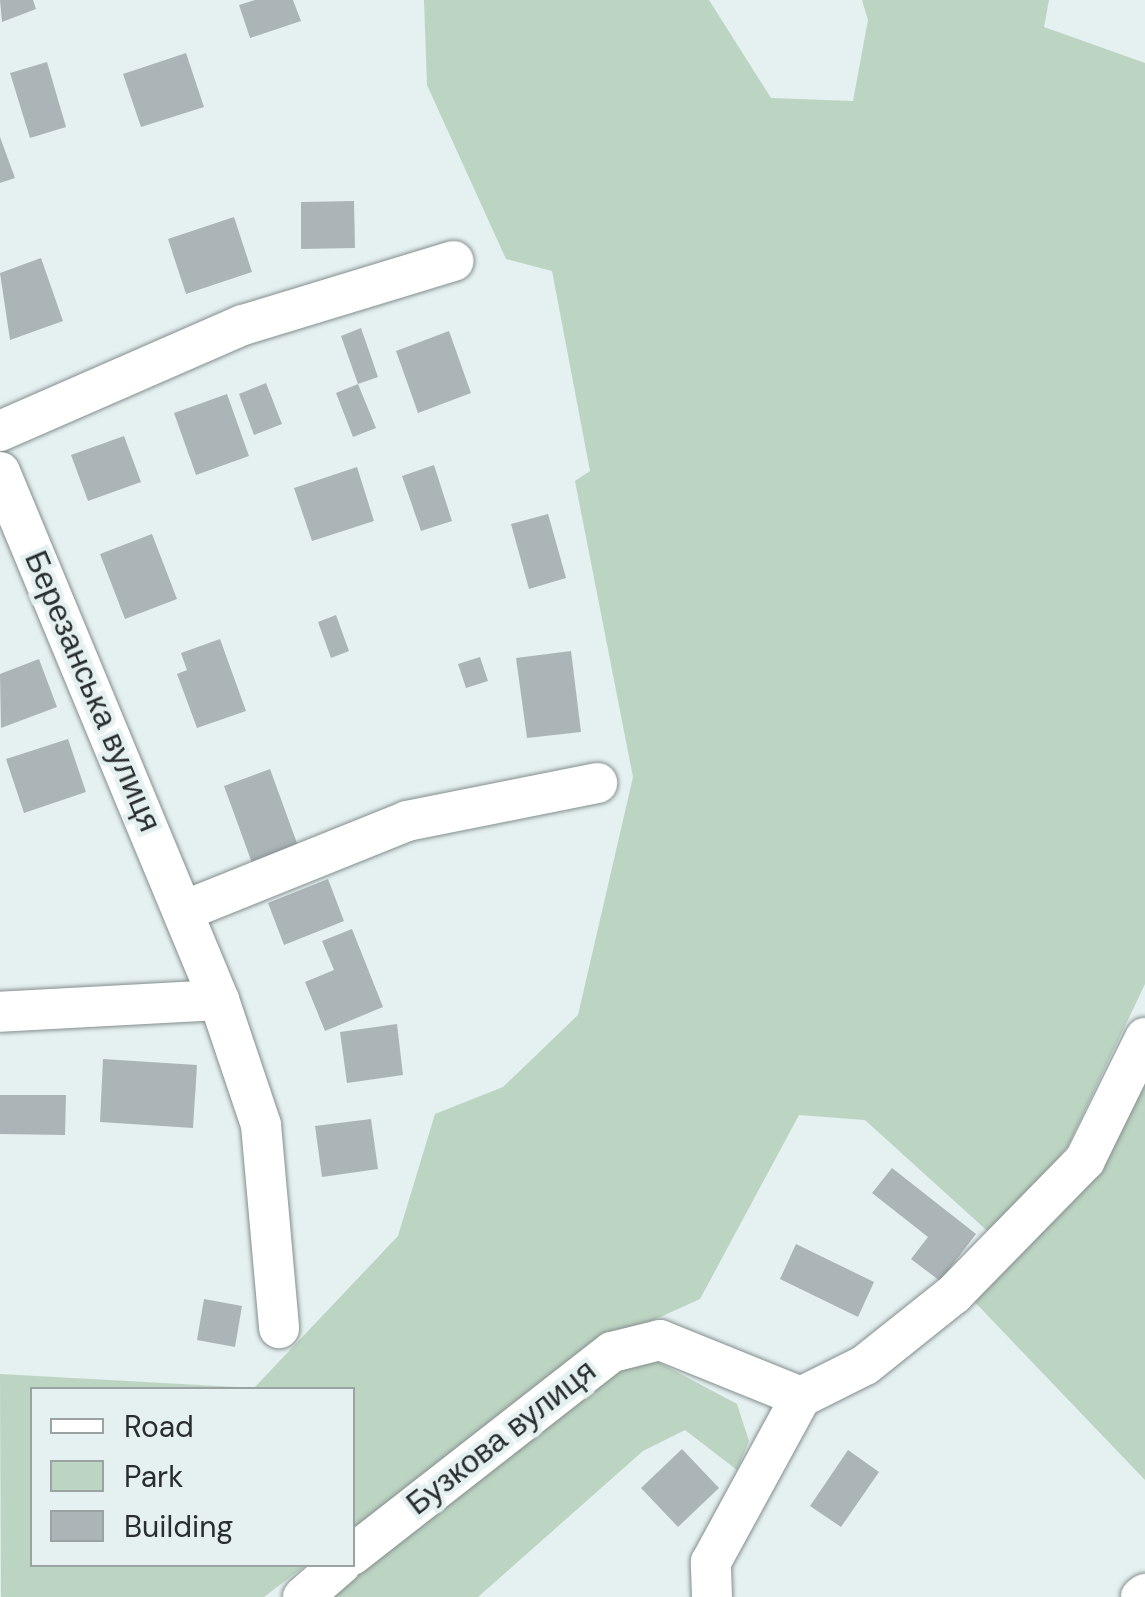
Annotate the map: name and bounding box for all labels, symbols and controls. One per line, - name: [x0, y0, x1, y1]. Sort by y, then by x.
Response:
- street label: Березанська вулиця: [16, 545, 170, 837]
- street label: Бузкова вулиця: [399, 1351, 603, 1523]
- legend: [30, 1387, 355, 1567]
- text: Road: [124, 1407, 194, 1446]
- text: Park: [124, 1457, 183, 1496]
- text: Building: [124, 1507, 233, 1546]

